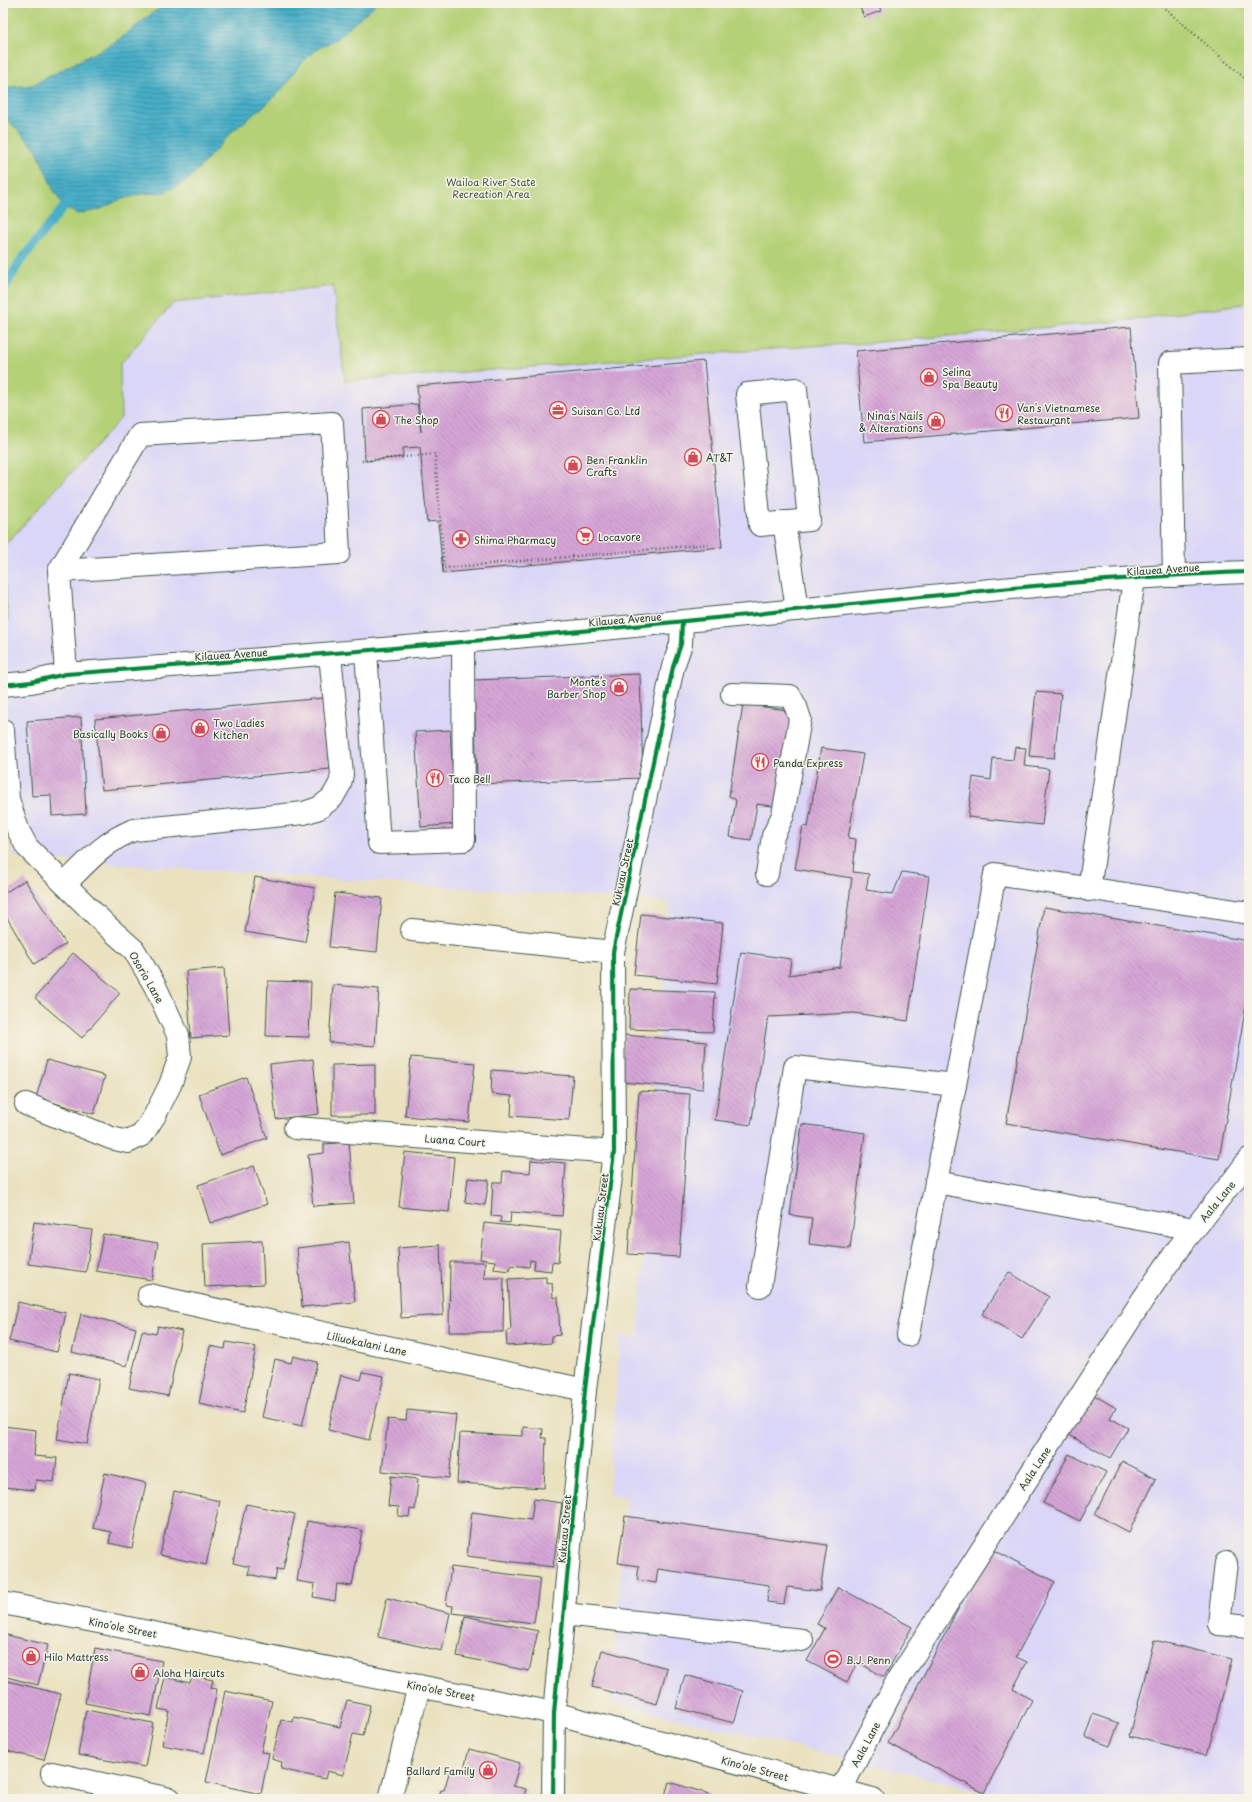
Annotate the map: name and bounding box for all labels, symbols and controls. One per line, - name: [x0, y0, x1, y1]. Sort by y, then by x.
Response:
- park label: Wailoa River State Recreation Area: [446, 174, 536, 201]
- place label: Selina Spa Beauty: [942, 364, 998, 391]
- shop icon: Selina Spa Beauty: [919, 367, 939, 387]
- office icon: Suisan Co. Ltd: [548, 400, 568, 420]
- place label: Van's Vietnamese Restaurant: [1017, 400, 1101, 427]
- place label: Suisan Co. Ltd: [571, 403, 640, 418]
- restaurant icon: Van's Vietnamese Restaurant: [994, 403, 1014, 423]
- place label: Nina’s Nails & Alterations: [859, 408, 923, 435]
- shop icon: The Shop: [371, 409, 391, 429]
- shop icon: Nina’s Nails & Alterations: [926, 411, 946, 431]
- place label: The Shop: [394, 412, 439, 427]
- shop icon: AT&T: [683, 447, 703, 467]
- place label: AT&T: [706, 450, 733, 465]
- place label: Ben Franklin Crafts: [586, 452, 648, 479]
- shop icon: Ben Franklin Crafts: [563, 455, 583, 475]
- supermarket icon: Locavore: [575, 526, 595, 546]
- pharmacy icon: Shima Pharmacy: [451, 529, 471, 549]
- place label: Locavore: [598, 529, 641, 544]
- place label: Shima Pharmacy: [474, 532, 556, 547]
- street label: Kilauea Avenue: [1126, 559, 1201, 579]
- street label: Kilauea Avenue: [588, 608, 663, 630]
- street label: Kilauea Avenue: [194, 644, 269, 664]
- place label: Monte’s Barber Shop: [547, 674, 606, 701]
- shop icon: Monte’s Barber Shop: [609, 677, 629, 697]
- place label: Two Ladies Kitchen: [213, 715, 265, 742]
- shop icon: Two Ladies Kitchen: [190, 718, 210, 738]
- shop icon: Basically Books: [151, 723, 171, 743]
- place label: Basically Books: [73, 726, 148, 742]
- restaurant icon: Panda Express: [750, 752, 770, 772]
- place label: Panda Express: [773, 755, 843, 770]
- restaurant icon: Taco Bell: [425, 768, 445, 788]
- place label: Taco Bell: [448, 771, 491, 786]
- street label: Kukuau Street: [608, 837, 636, 907]
- street label: Osorio Lane: [126, 948, 168, 1006]
- street label: Luana Court: [424, 1130, 486, 1150]
- street label: Kukuau Street: [588, 1172, 612, 1242]
- street label: Aala Lane: [1196, 1177, 1239, 1225]
- street label: Liliuokalani Lane: [326, 1327, 409, 1359]
- street label: Aala Lane: [1014, 1443, 1054, 1493]
- street label: Kukuau Street: [554, 1494, 574, 1564]
- street label: Kinoʻole Street: [88, 1613, 158, 1641]
- shop icon: Hilo Mattress: [21, 1646, 41, 1666]
- place label: Hilo Mattress: [44, 1649, 109, 1664]
- sports icon: B.J. Penn: [823, 1649, 843, 1669]
- place label: B.J. Penn: [846, 1652, 891, 1667]
- shop icon: Aloha Haircuts: [130, 1662, 150, 1682]
- place label: Aloha Haircuts: [153, 1665, 225, 1680]
- street label: Kinoʻole Street: [406, 1676, 476, 1704]
- street label: Aala Lane: [847, 1718, 883, 1769]
- street label: Kinoʻole Street: [720, 1752, 790, 1784]
- shop icon: Ballard Family: [478, 1760, 498, 1780]
- place label: Ballard Family: [406, 1763, 475, 1778]

